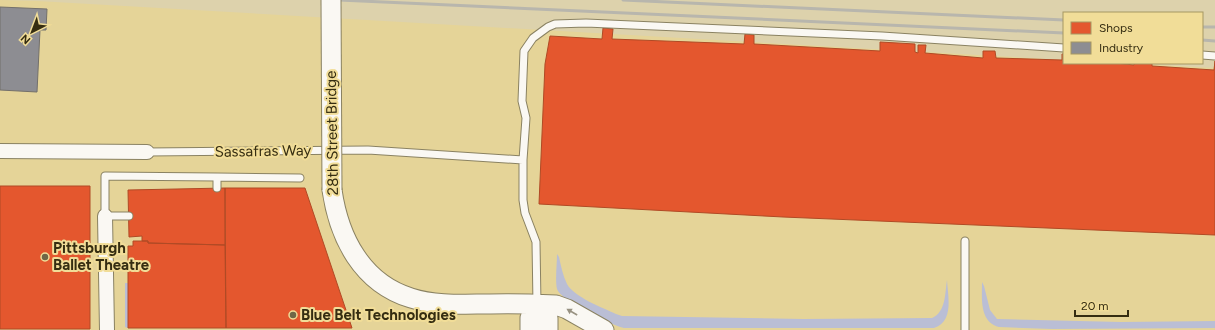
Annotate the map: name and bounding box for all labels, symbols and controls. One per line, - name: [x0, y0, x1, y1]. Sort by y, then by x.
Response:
- north arrow: [12, 12, 52, 52]
- legend: [1063, 12, 1203, 64]
- text: Shops: [1099, 21, 1133, 35]
- text: N: [18, 31, 33, 47]
- text: Industry: [1099, 41, 1144, 55]
- street label: 28th Street Bridge: [322, 71, 342, 195]
- street label: Sassafras Way: [215, 141, 312, 161]
- place label: Pittsburgh Ballet Theatre: [53, 239, 150, 274]
- marker: Pittsburgh Ballet Theatre: [40, 252, 50, 262]
- scale bar: [1075, 292, 1128, 318]
- text: 20 m: [1081, 299, 1109, 313]
- place label: Blue Belt Technologies: [301, 306, 456, 324]
- one-way arrow: [566, 308, 578, 315]
- marker: Blue Belt Technologies: [288, 310, 298, 320]

